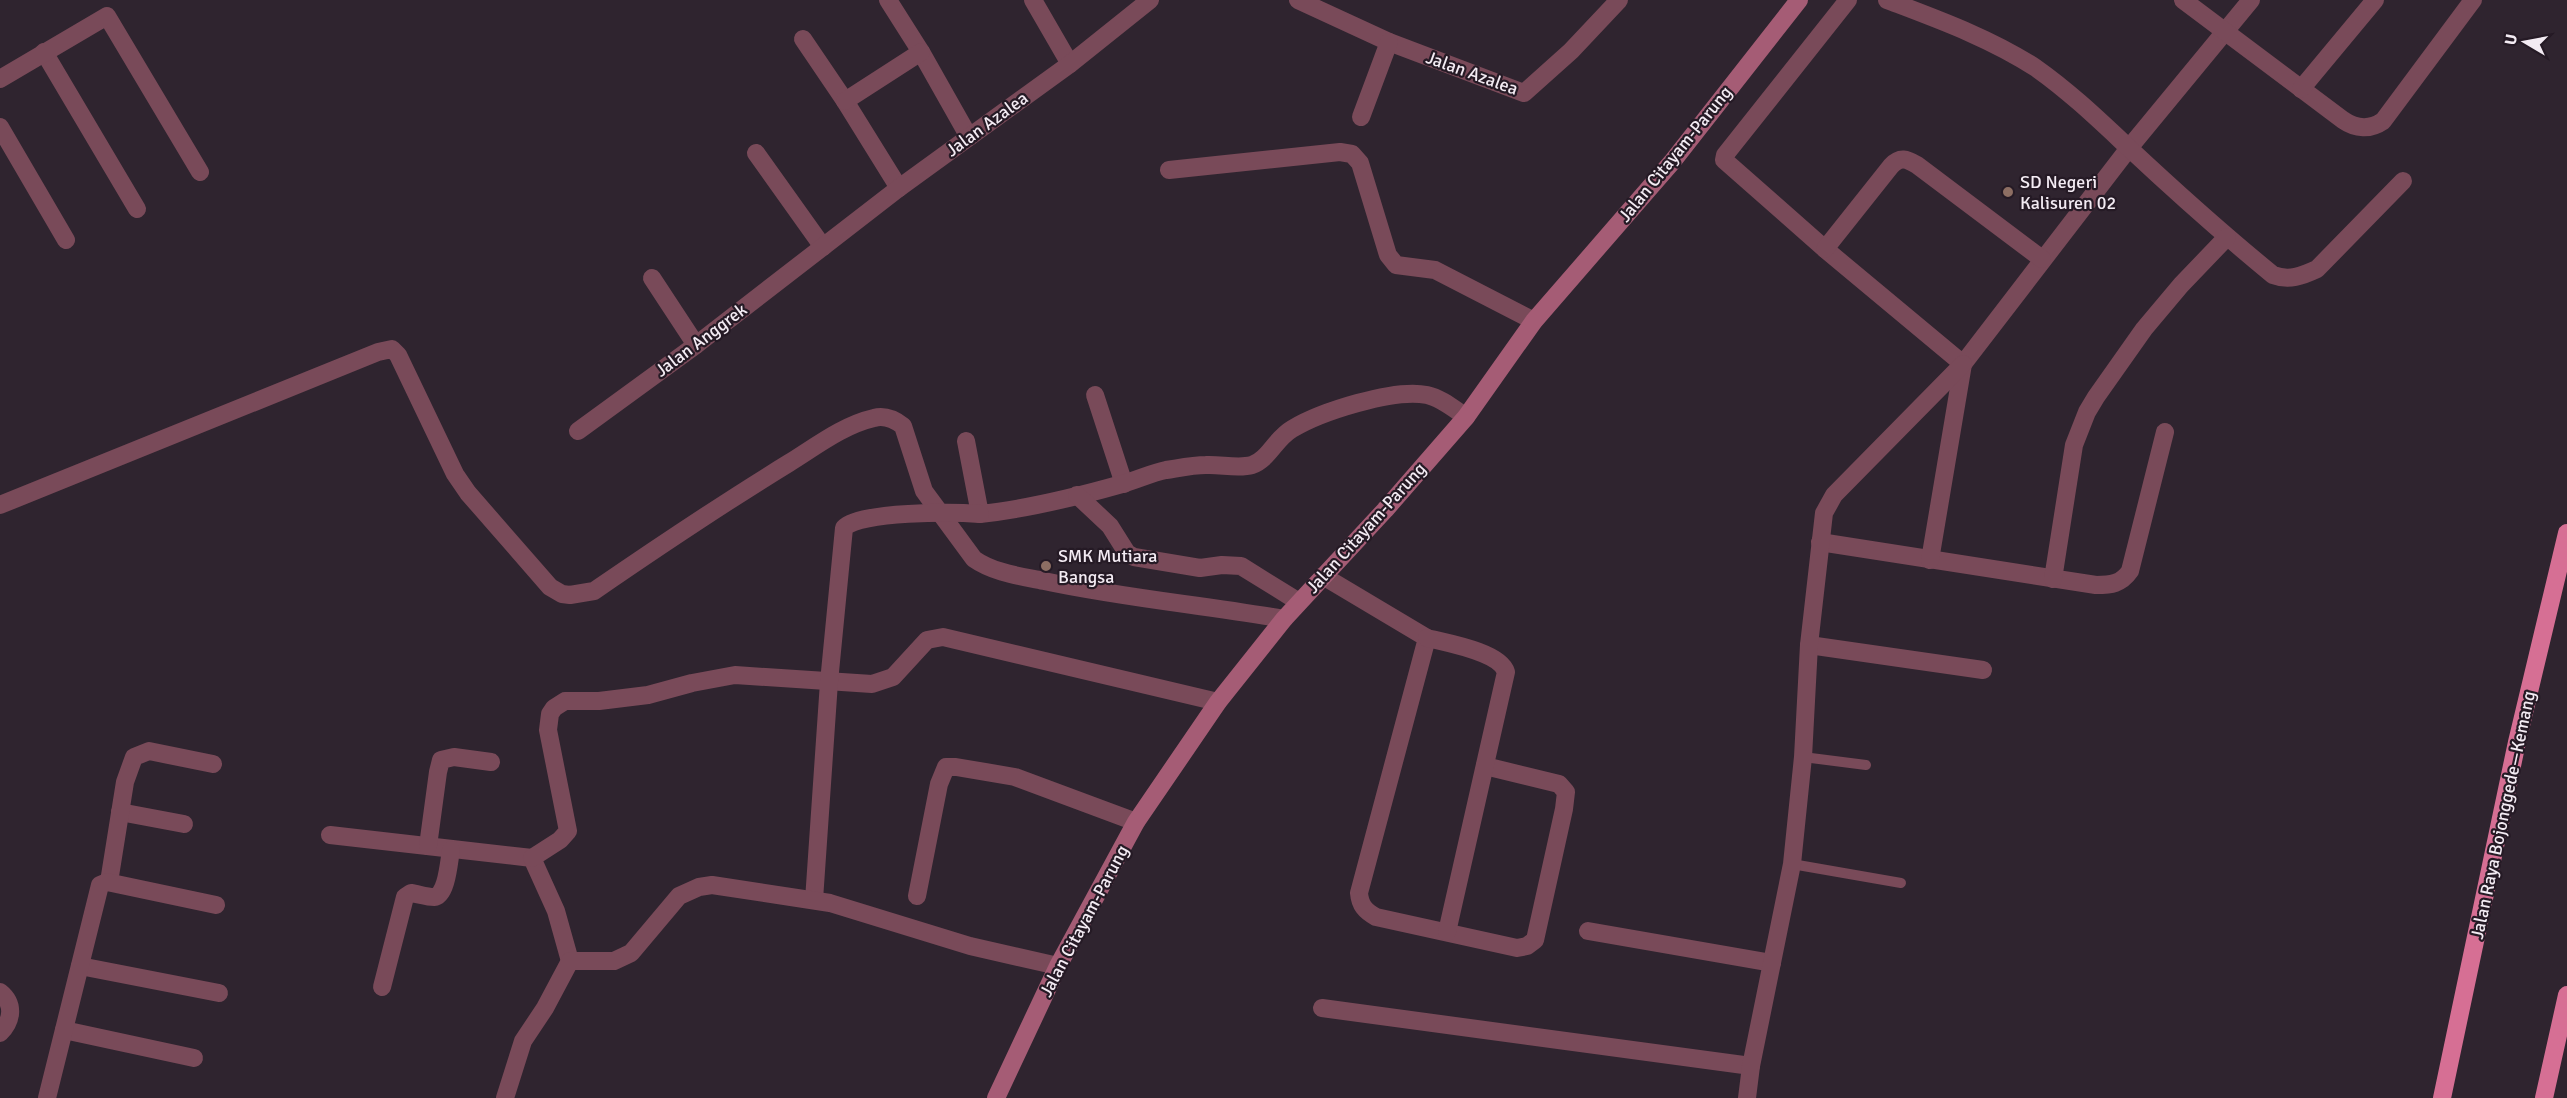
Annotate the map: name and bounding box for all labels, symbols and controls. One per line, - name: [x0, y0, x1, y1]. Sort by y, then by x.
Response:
- north arrow: [2495, 12, 2555, 72]
- text: U: [2500, 33, 2522, 47]
- street label: Jalan Azalea: [1423, 46, 1521, 100]
- street label: Jalan Citayam-Parung: [1613, 82, 1737, 226]
- street label: Jalan Azalea: [942, 87, 1032, 161]
- place label: SD Negeri Kalisuren 02: [2020, 171, 2116, 214]
- marker: SD Negeri Kalisuren 02: [2001, 185, 2015, 199]
- street label: Jalan Anggrek: [651, 298, 751, 382]
- street label: Jalan Citayam-Parung: [1301, 458, 1431, 598]
- place label: SMK Mutiara Bangsa: [1058, 545, 1157, 588]
- marker: SMK Mutiara Bangsa: [1039, 559, 1053, 573]
- street label: Jalan Raya Bojonggede—Kemang: [2466, 689, 2540, 941]
- street label: Jalan Citayam-Parung: [1035, 841, 1133, 1001]

